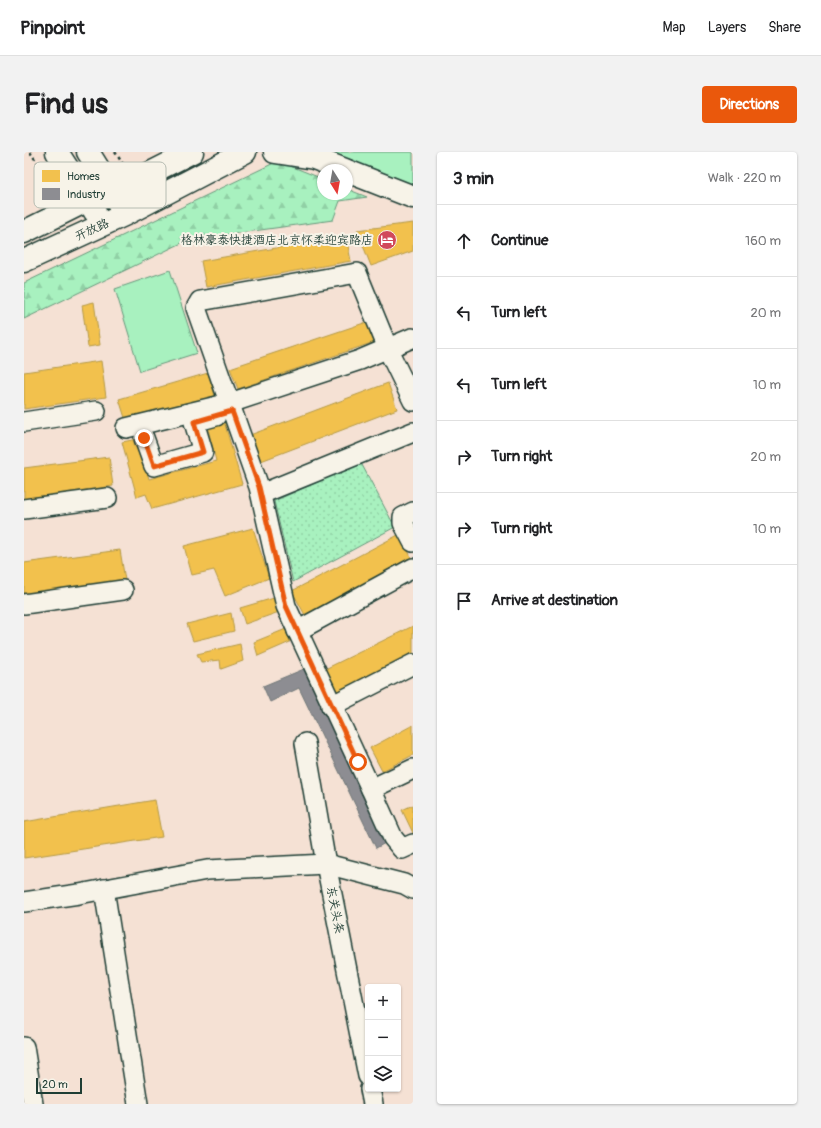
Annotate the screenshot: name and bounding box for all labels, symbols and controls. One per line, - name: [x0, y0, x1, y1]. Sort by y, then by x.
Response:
- text: Pinpoint: [20, 16, 85, 40]
- text: Map: [663, 19, 686, 36]
- text: Layers: [708, 19, 746, 36]
- text: Share: [768, 19, 801, 36]
- button: Directions: [702, 86, 797, 123]
- text: Find us: [24, 87, 108, 122]
- legend: [34, 162, 166, 208]
- north arrow: [317, 164, 353, 200]
- text: 3 min: [453, 168, 494, 189]
- text: Homes: [67, 170, 100, 183]
- text: Walk · 220 m: [708, 170, 781, 186]
- text: Industry: [67, 188, 106, 201]
- street label: 开放路: [73, 216, 111, 244]
- hotel icon: 格林豪泰快捷酒店北京怀柔迎宾路店: [376, 229, 398, 251]
- icon: ahead: [453, 230, 475, 252]
- text: Continue: [491, 231, 549, 250]
- place label: 格林豪泰快捷酒店北京怀柔迎宾路店: [181, 233, 373, 248]
- text: 160 m: [745, 233, 781, 249]
- icon: left: [453, 302, 475, 324]
- text: Turn left: [491, 303, 547, 322]
- text: 20 m: [750, 305, 781, 321]
- icon: left: [453, 374, 475, 396]
- text: Turn left: [491, 375, 547, 394]
- text: 10 m: [753, 377, 781, 393]
- route end: [135, 429, 153, 447]
- icon: right: [453, 446, 475, 468]
- text: Turn right: [491, 447, 552, 466]
- text: 20 m: [750, 449, 781, 465]
- icon: right: [453, 518, 475, 540]
- text: Turn right: [491, 519, 552, 538]
- text: 10 m: [753, 521, 781, 537]
- icon: arrive: [453, 590, 475, 612]
- text: Arrive at destination: [491, 591, 618, 610]
- route start: [349, 753, 367, 771]
- street label: 东关头条: [323, 885, 347, 935]
- map controls: [365, 984, 401, 1092]
- button: +: [365, 984, 401, 1020]
- button: −: [365, 1020, 401, 1056]
- button: layers: [365, 1056, 401, 1092]
- scale bar: [36, 1076, 82, 1095]
- text: 20 m: [42, 1078, 68, 1091]

